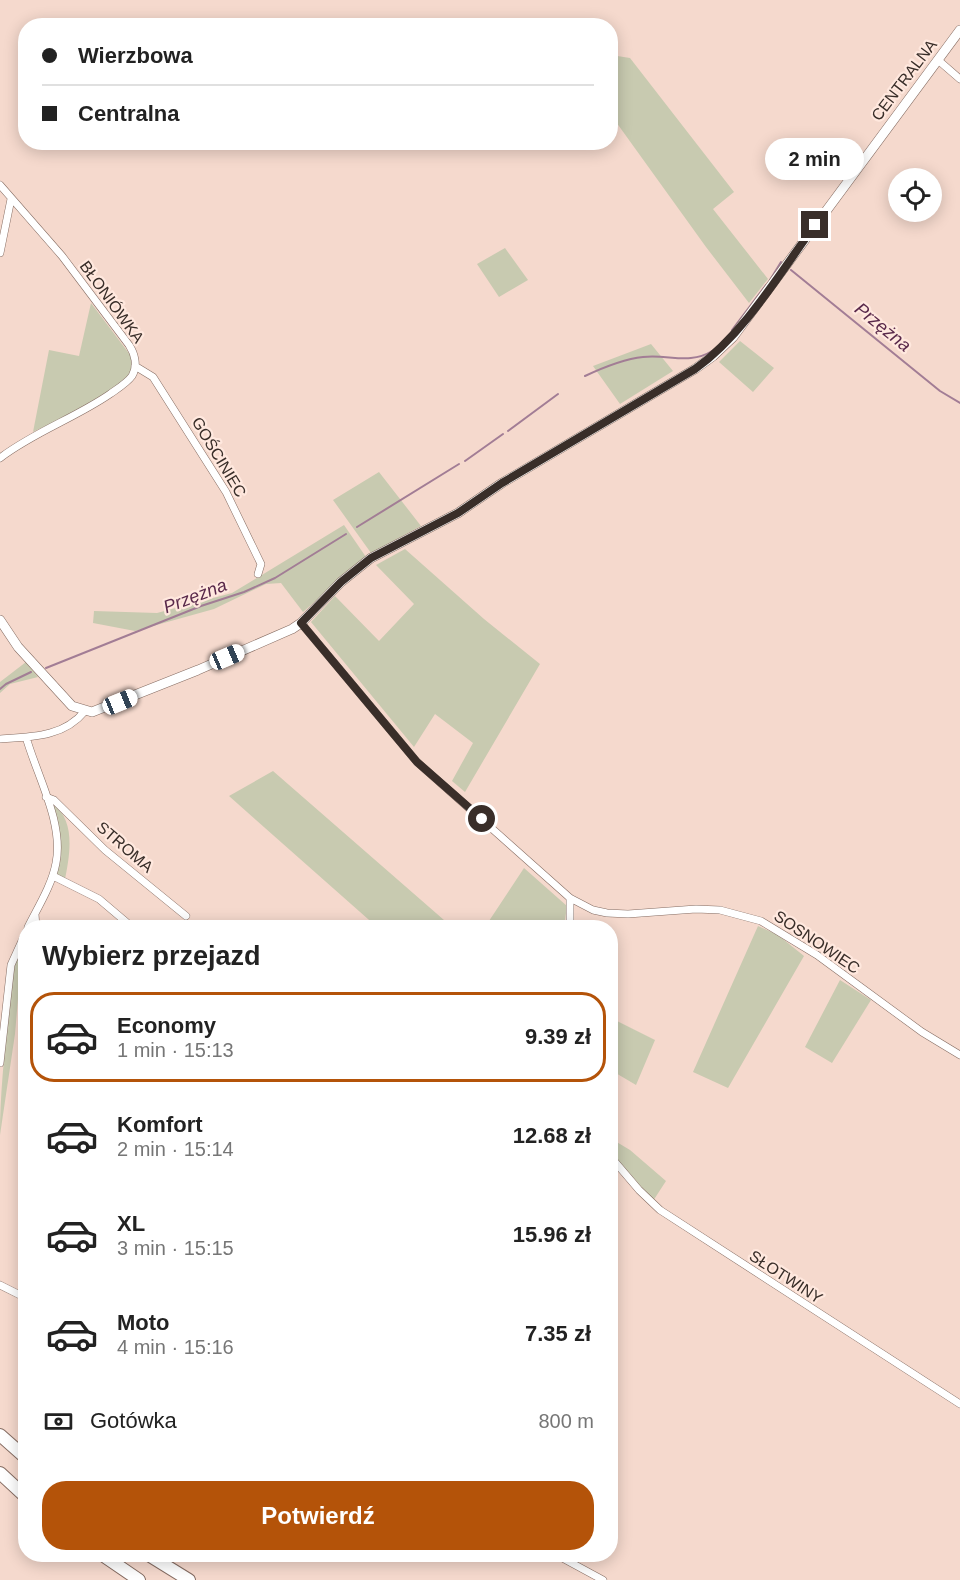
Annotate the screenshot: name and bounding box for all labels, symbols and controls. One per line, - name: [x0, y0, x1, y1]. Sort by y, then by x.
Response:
- street label: CENTRALNA: [868, 36, 940, 124]
- text: Wierzbowa: [78, 43, 193, 68]
- text: Centralna: [78, 101, 179, 126]
- callout: 2 min: [766, 138, 864, 180]
- text: 2 min: [788, 148, 841, 170]
- map controls: [888, 168, 942, 222]
- button: locate: [888, 168, 942, 222]
- route end: [801, 211, 828, 238]
- street label: BŁONIÓWKA: [77, 257, 148, 346]
- water label: Przężna: [851, 298, 915, 356]
- street label: GOŚCINIEC: [189, 414, 250, 500]
- water label: Przężna: [161, 575, 229, 617]
- car: [207, 642, 247, 672]
- car: [100, 687, 140, 717]
- route start: [468, 805, 495, 832]
- street label: STROMA: [94, 818, 157, 876]
- street label: SOSNOWIEC: [771, 907, 863, 977]
- text: Wybierz przejazd: [42, 941, 261, 971]
- icon: car: [45, 1010, 99, 1064]
- text: Economy: [117, 1013, 216, 1038]
- text: 9.39 zł: [525, 1024, 591, 1049]
- text: 1 min · 15:13: [117, 1039, 234, 1061]
- icon: car: [45, 1109, 99, 1163]
- text: Komfort: [117, 1112, 203, 1137]
- text: 12.68 zł: [513, 1123, 591, 1148]
- text: 2 min · 15:14: [117, 1138, 234, 1160]
- icon: car: [45, 1208, 99, 1262]
- text: XL: [117, 1211, 145, 1236]
- text: 15.96 zł: [513, 1222, 591, 1247]
- text: 3 min · 15:15: [117, 1237, 234, 1259]
- street label: SŁOTWINY: [746, 1247, 826, 1307]
- icon: car: [45, 1307, 99, 1361]
- text: Moto: [117, 1310, 170, 1335]
- text: 7.35 zł: [525, 1321, 591, 1346]
- text: 4 min · 15:16: [117, 1336, 234, 1358]
- icon: cash: [42, 1405, 75, 1438]
- text: Gotówka: [90, 1408, 177, 1433]
- text: 800 m: [538, 1410, 594, 1432]
- button: Potwierdź: [42, 1481, 594, 1550]

